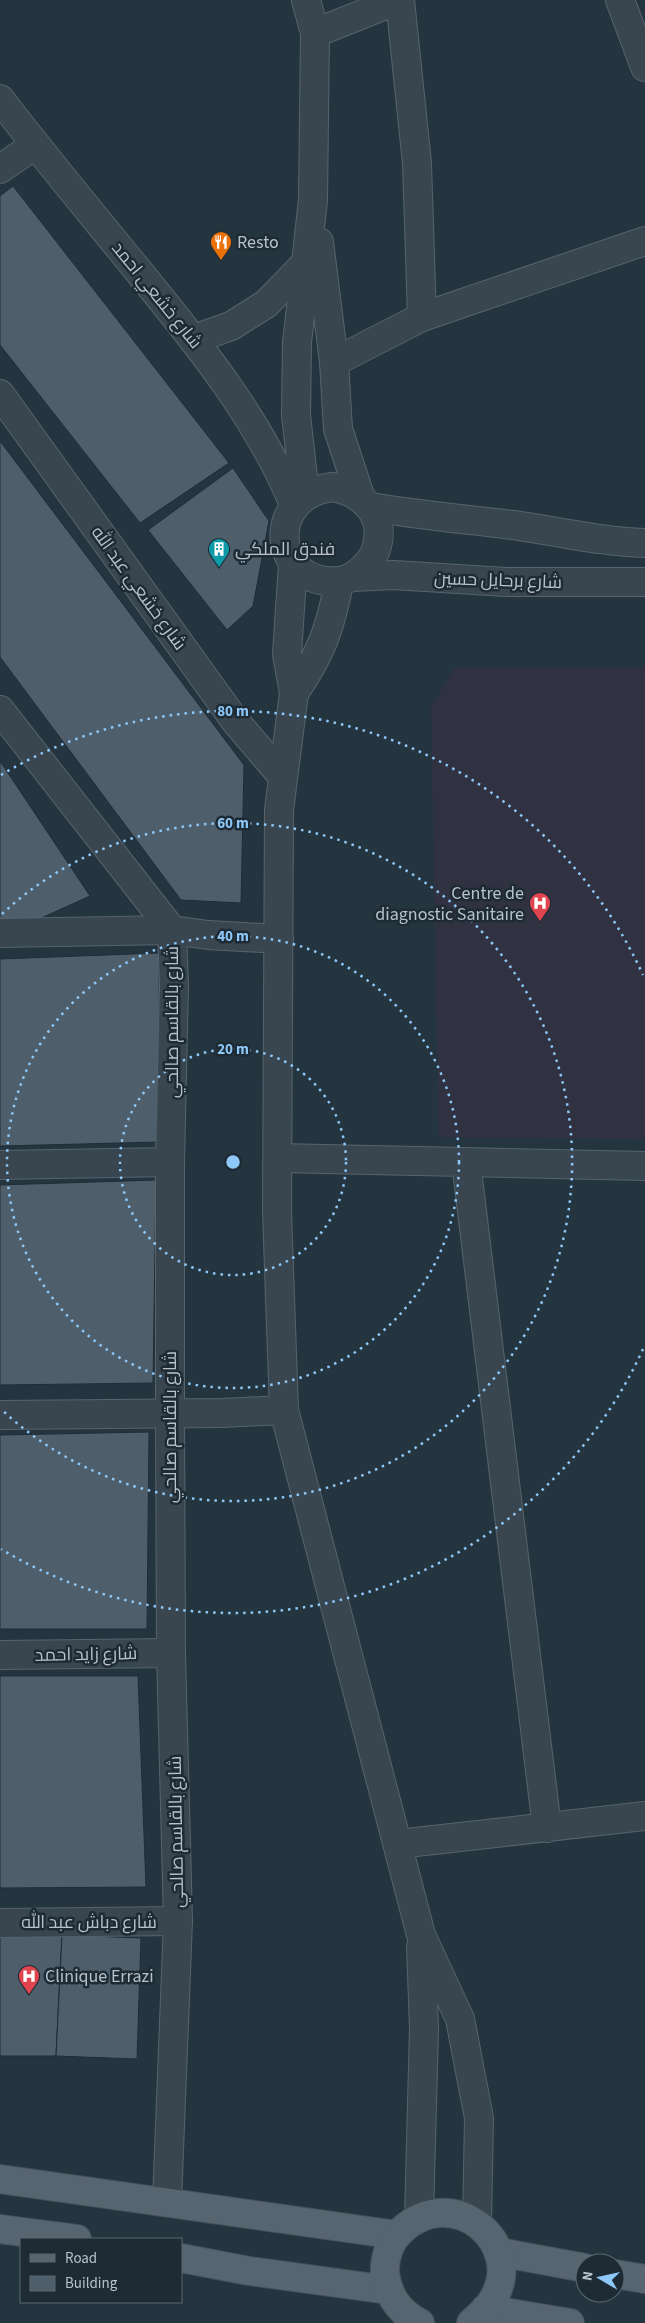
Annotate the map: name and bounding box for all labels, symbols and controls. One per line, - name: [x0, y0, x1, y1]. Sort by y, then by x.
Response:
- restaurant icon: Resto: [209, 230, 233, 261]
- place label: Resto: [237, 230, 279, 255]
- street label: شارع خشعي احمد: [105, 236, 208, 355]
- street label: شارع خشعي عبد الله: [84, 521, 192, 656]
- building icon: فندق الملكي: [207, 537, 231, 568]
- place label: فندق الملكي: [235, 537, 335, 563]
- street label: شارع برحايل حسين: [433, 566, 563, 595]
- text: 80 m: [217, 701, 249, 722]
- text: 60 m: [217, 813, 249, 834]
- place label: Centre de diagnostic Sanitaire: [375, 881, 524, 927]
- hospital icon: Centre de diagnostic Sanitaire: [528, 891, 552, 922]
- text: 40 m: [217, 926, 249, 947]
- street label: شارع بالقاسم صالحي: [160, 946, 186, 1098]
- text: 20 m: [217, 1039, 249, 1060]
- centre of rings: [224, 1153, 242, 1171]
- street label: شارع بالقاسم صالحي: [158, 1351, 184, 1503]
- street label: شارع زايد احمد: [34, 1641, 138, 1668]
- street label: شارع بالقاسم صالحي: [163, 1756, 191, 1908]
- street label: شارع دباش عبد الله: [21, 1910, 157, 1935]
- hospital icon: Clinique Errazi: [17, 1964, 41, 1995]
- place label: Clinique Errazi: [45, 1964, 154, 1989]
- legend: [20, 2238, 182, 2303]
- text: Road: [65, 2248, 97, 2269]
- north arrow: [575, 2253, 625, 2303]
- text: N: [578, 2270, 599, 2282]
- text: Building: [65, 2273, 118, 2294]

